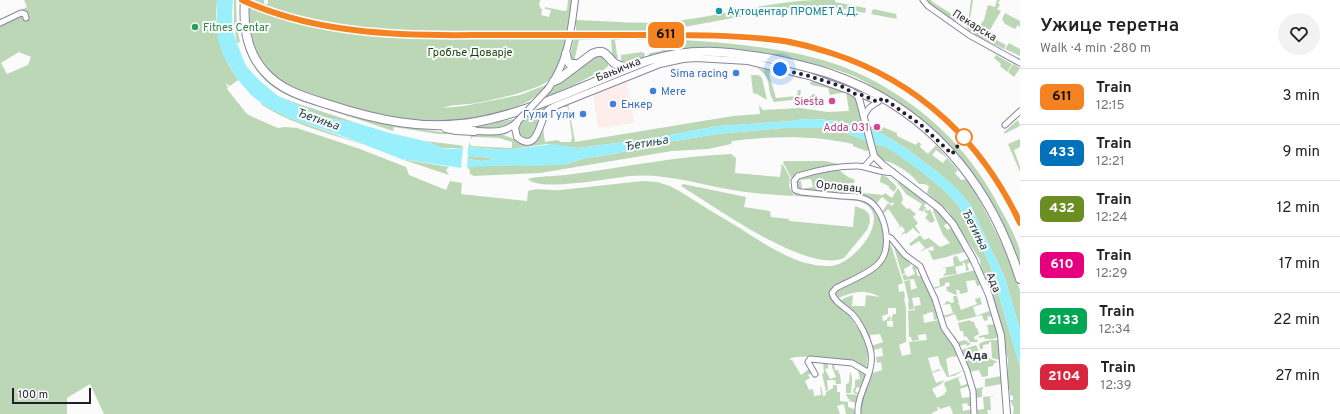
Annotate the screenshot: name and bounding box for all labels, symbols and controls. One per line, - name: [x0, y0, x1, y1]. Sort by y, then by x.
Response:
- place label: Аутоцентар ПРОМЕТ А.Д.: [727, 5, 858, 19]
- marker: Аутоцентар ПРОМЕТ А.Д.: [714, 6, 724, 16]
- street label: Пекарска: [950, 7, 999, 45]
- button: heart: [1278, 13, 1320, 55]
- text: Ужице теретна: [1040, 14, 1179, 38]
- place label: Fitnes Centar: [203, 21, 270, 35]
- marker: Fitnes Centar: [190, 22, 200, 32]
- line badge: 611: [643, 22, 689, 48]
- text: 611: [656, 26, 676, 43]
- text: Walk · 4 min · 280 m: [1040, 41, 1151, 57]
- park label: Гробље Доварје: [428, 46, 513, 60]
- street label: Бањичка: [594, 54, 643, 85]
- your location: [770, 59, 790, 79]
- place label: Sima racing: [670, 67, 728, 81]
- marker: Sima racing: [731, 68, 741, 78]
- text: Train: [1096, 79, 1132, 98]
- place label: Mere: [661, 85, 686, 99]
- marker: Mere: [648, 86, 658, 96]
- text: 3 min: [1282, 87, 1320, 106]
- text: 611: [1052, 88, 1072, 105]
- place label: Siesta: [794, 95, 824, 109]
- marker: Siesta: [827, 96, 837, 106]
- place label: Енкер: [621, 98, 652, 112]
- text: 12:15: [1096, 98, 1125, 114]
- marker: Енкер: [608, 99, 618, 109]
- water label: Ђетиња: [294, 105, 342, 135]
- place label: Гули Гули: [523, 108, 575, 122]
- marker: Гули Гули: [578, 109, 588, 119]
- place label: Adda 031: [823, 121, 869, 135]
- marker: Adda 031: [872, 122, 882, 132]
- unlabelled marker: [955, 128, 973, 146]
- water label: Ђетиња: [623, 132, 670, 156]
- text: Train: [1096, 135, 1132, 154]
- text: 9 min: [1283, 143, 1320, 162]
- text: 433: [1049, 144, 1075, 161]
- text: 12:21: [1096, 154, 1125, 170]
- street label: Орловац: [815, 178, 863, 196]
- text: Train: [1096, 191, 1132, 210]
- text: 12 min: [1277, 199, 1320, 218]
- text: 432: [1049, 200, 1075, 217]
- water label: Ђетиња: [957, 206, 992, 254]
- text: 12:24: [1096, 210, 1128, 226]
- text: Train: [1096, 247, 1132, 266]
- text: 17 min: [1279, 255, 1320, 274]
- text: 610: [1050, 256, 1074, 273]
- text: 12:29: [1096, 266, 1127, 282]
- street label: Ада: [983, 270, 1004, 295]
- text: Train: [1099, 303, 1135, 322]
- text: 22 min: [1273, 311, 1320, 330]
- text: 2133: [1048, 312, 1079, 329]
- text: 12:34: [1099, 322, 1131, 338]
- district label: Ада: [964, 348, 988, 364]
- text: Train: [1100, 359, 1136, 378]
- text: 27 min: [1275, 367, 1320, 386]
- text: 2104: [1048, 368, 1080, 385]
- text: 12:39: [1100, 378, 1131, 394]
- scale bar: [12, 386, 91, 405]
- text: 100 m: [18, 388, 48, 402]

